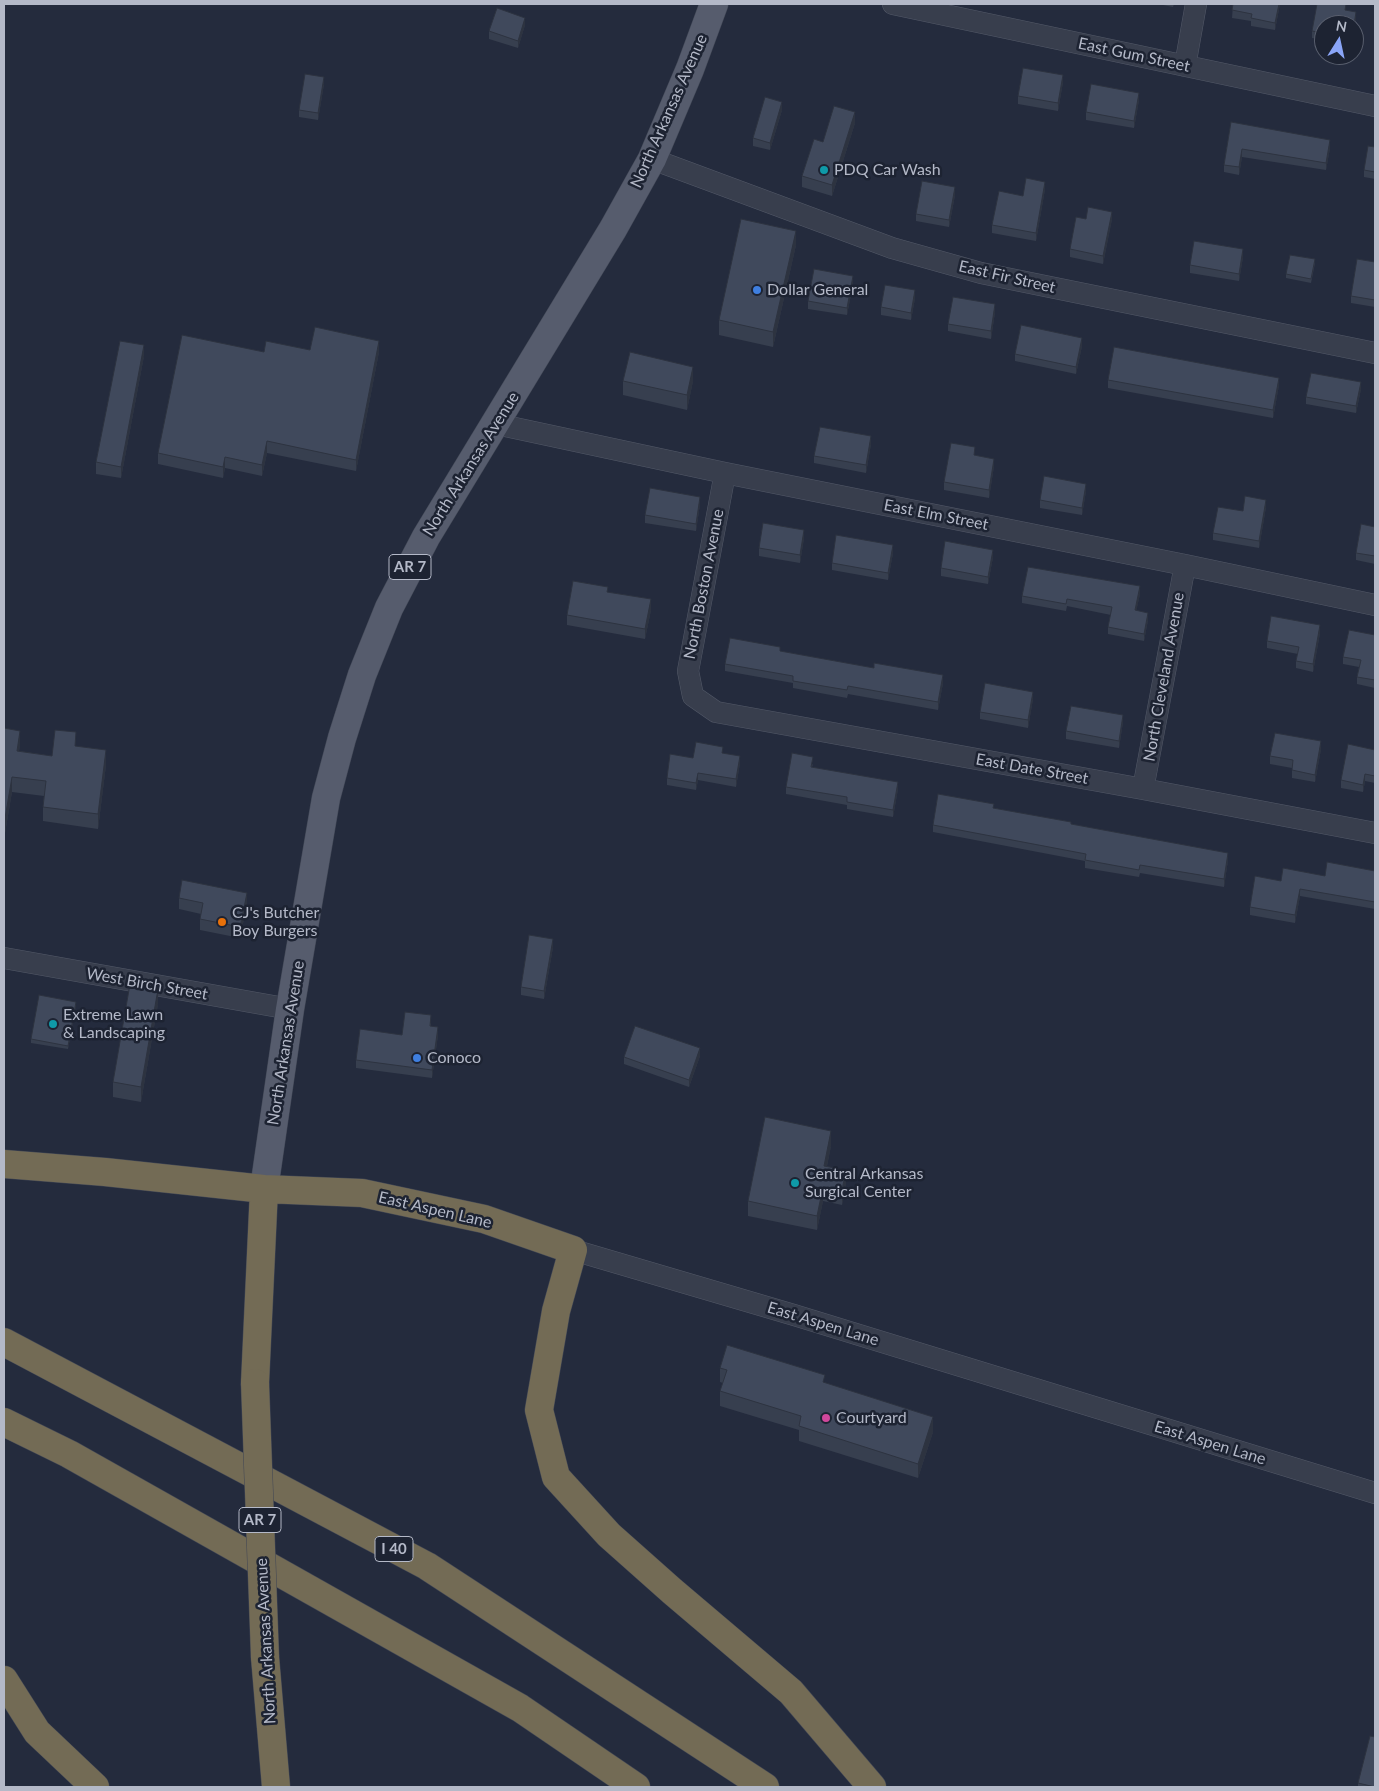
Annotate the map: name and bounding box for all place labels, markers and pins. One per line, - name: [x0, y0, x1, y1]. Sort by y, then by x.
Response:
- place label: PDQ Car Wash: [834, 160, 941, 180]
- marker: PDQ Car Wash: [818, 164, 830, 176]
- place label: Dollar General: [767, 280, 868, 300]
- marker: Dollar General: [751, 284, 763, 296]
- place label: CJ's Butcher Boy Burgers: [232, 903, 319, 941]
- marker: CJ's Butcher Boy Burgers: [216, 916, 228, 928]
- place label: Extreme Lawn & Landscaping: [63, 1005, 165, 1043]
- marker: Extreme Lawn & Landscaping: [47, 1018, 59, 1030]
- place label: Conoco: [427, 1048, 481, 1068]
- marker: Conoco: [411, 1052, 423, 1064]
- place label: Central Arkansas Surgical Center: [805, 1164, 923, 1202]
- marker: Central Arkansas Surgical Center: [789, 1177, 801, 1189]
- place label: Courtyard: [836, 1408, 907, 1428]
- marker: Courtyard: [820, 1412, 832, 1424]

